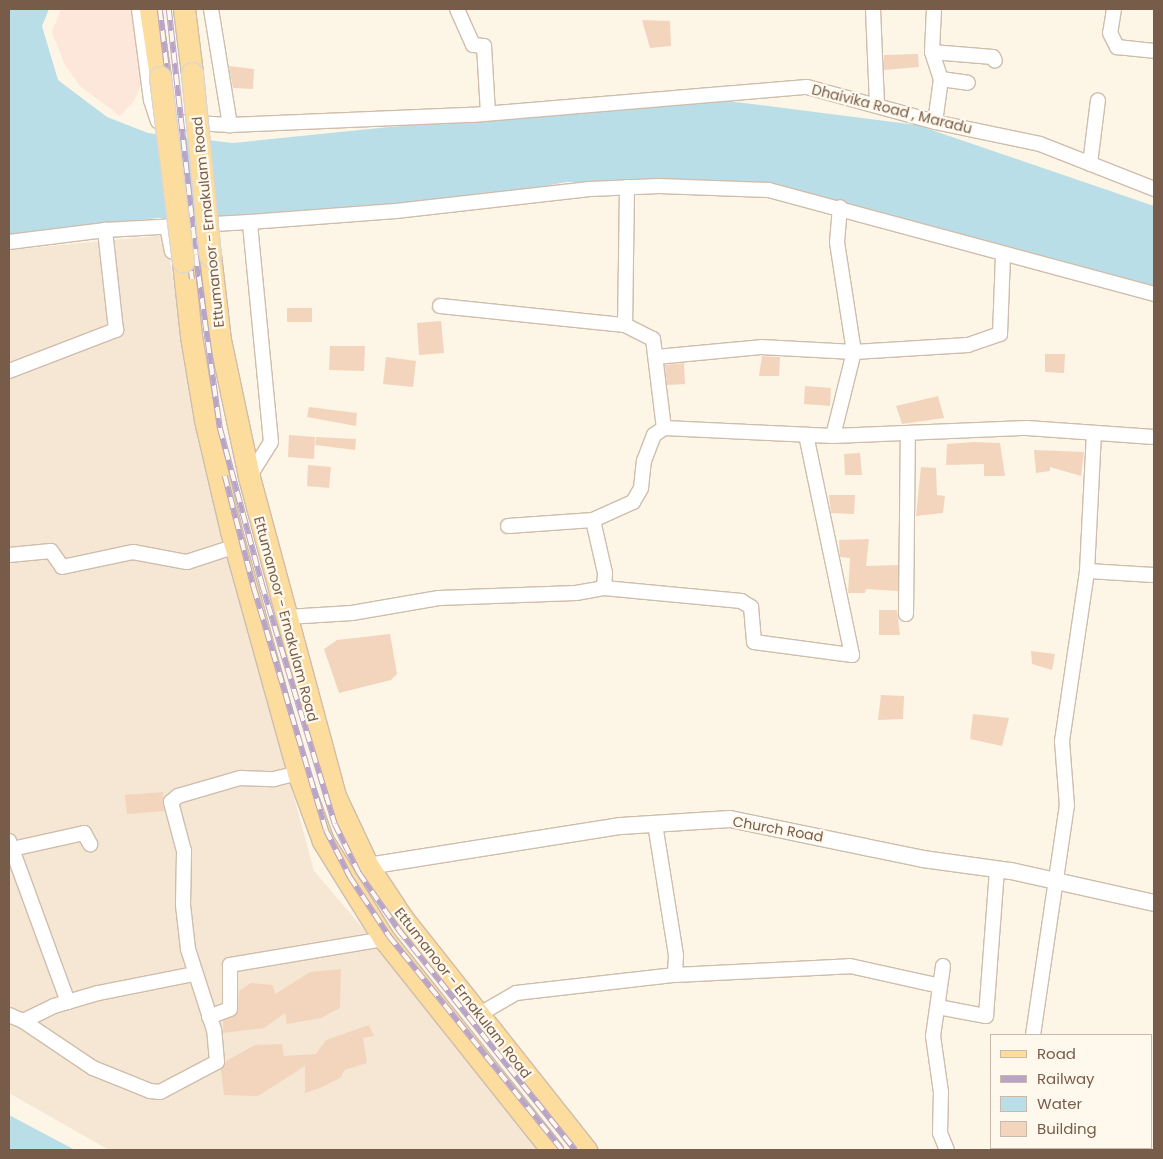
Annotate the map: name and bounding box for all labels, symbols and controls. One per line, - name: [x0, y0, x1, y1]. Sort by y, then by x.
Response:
- street label: Dhaivika Road , Maradu: [810, 81, 974, 137]
- street label: Ettumanoor - Ernakulam Road: [189, 116, 227, 328]
- street label: Ettumanoor - Ernakulam Road: [250, 514, 322, 724]
- street label: Church Road: [731, 813, 825, 845]
- street label: Ettumanoor - Ernakulam Road: [391, 904, 535, 1082]
- legend: [990, 1034, 1153, 1149]
- text: Road: [1037, 1043, 1076, 1064]
- text: Railway: [1037, 1068, 1095, 1089]
- text: Water: [1037, 1093, 1082, 1114]
- text: Building: [1037, 1118, 1097, 1139]

